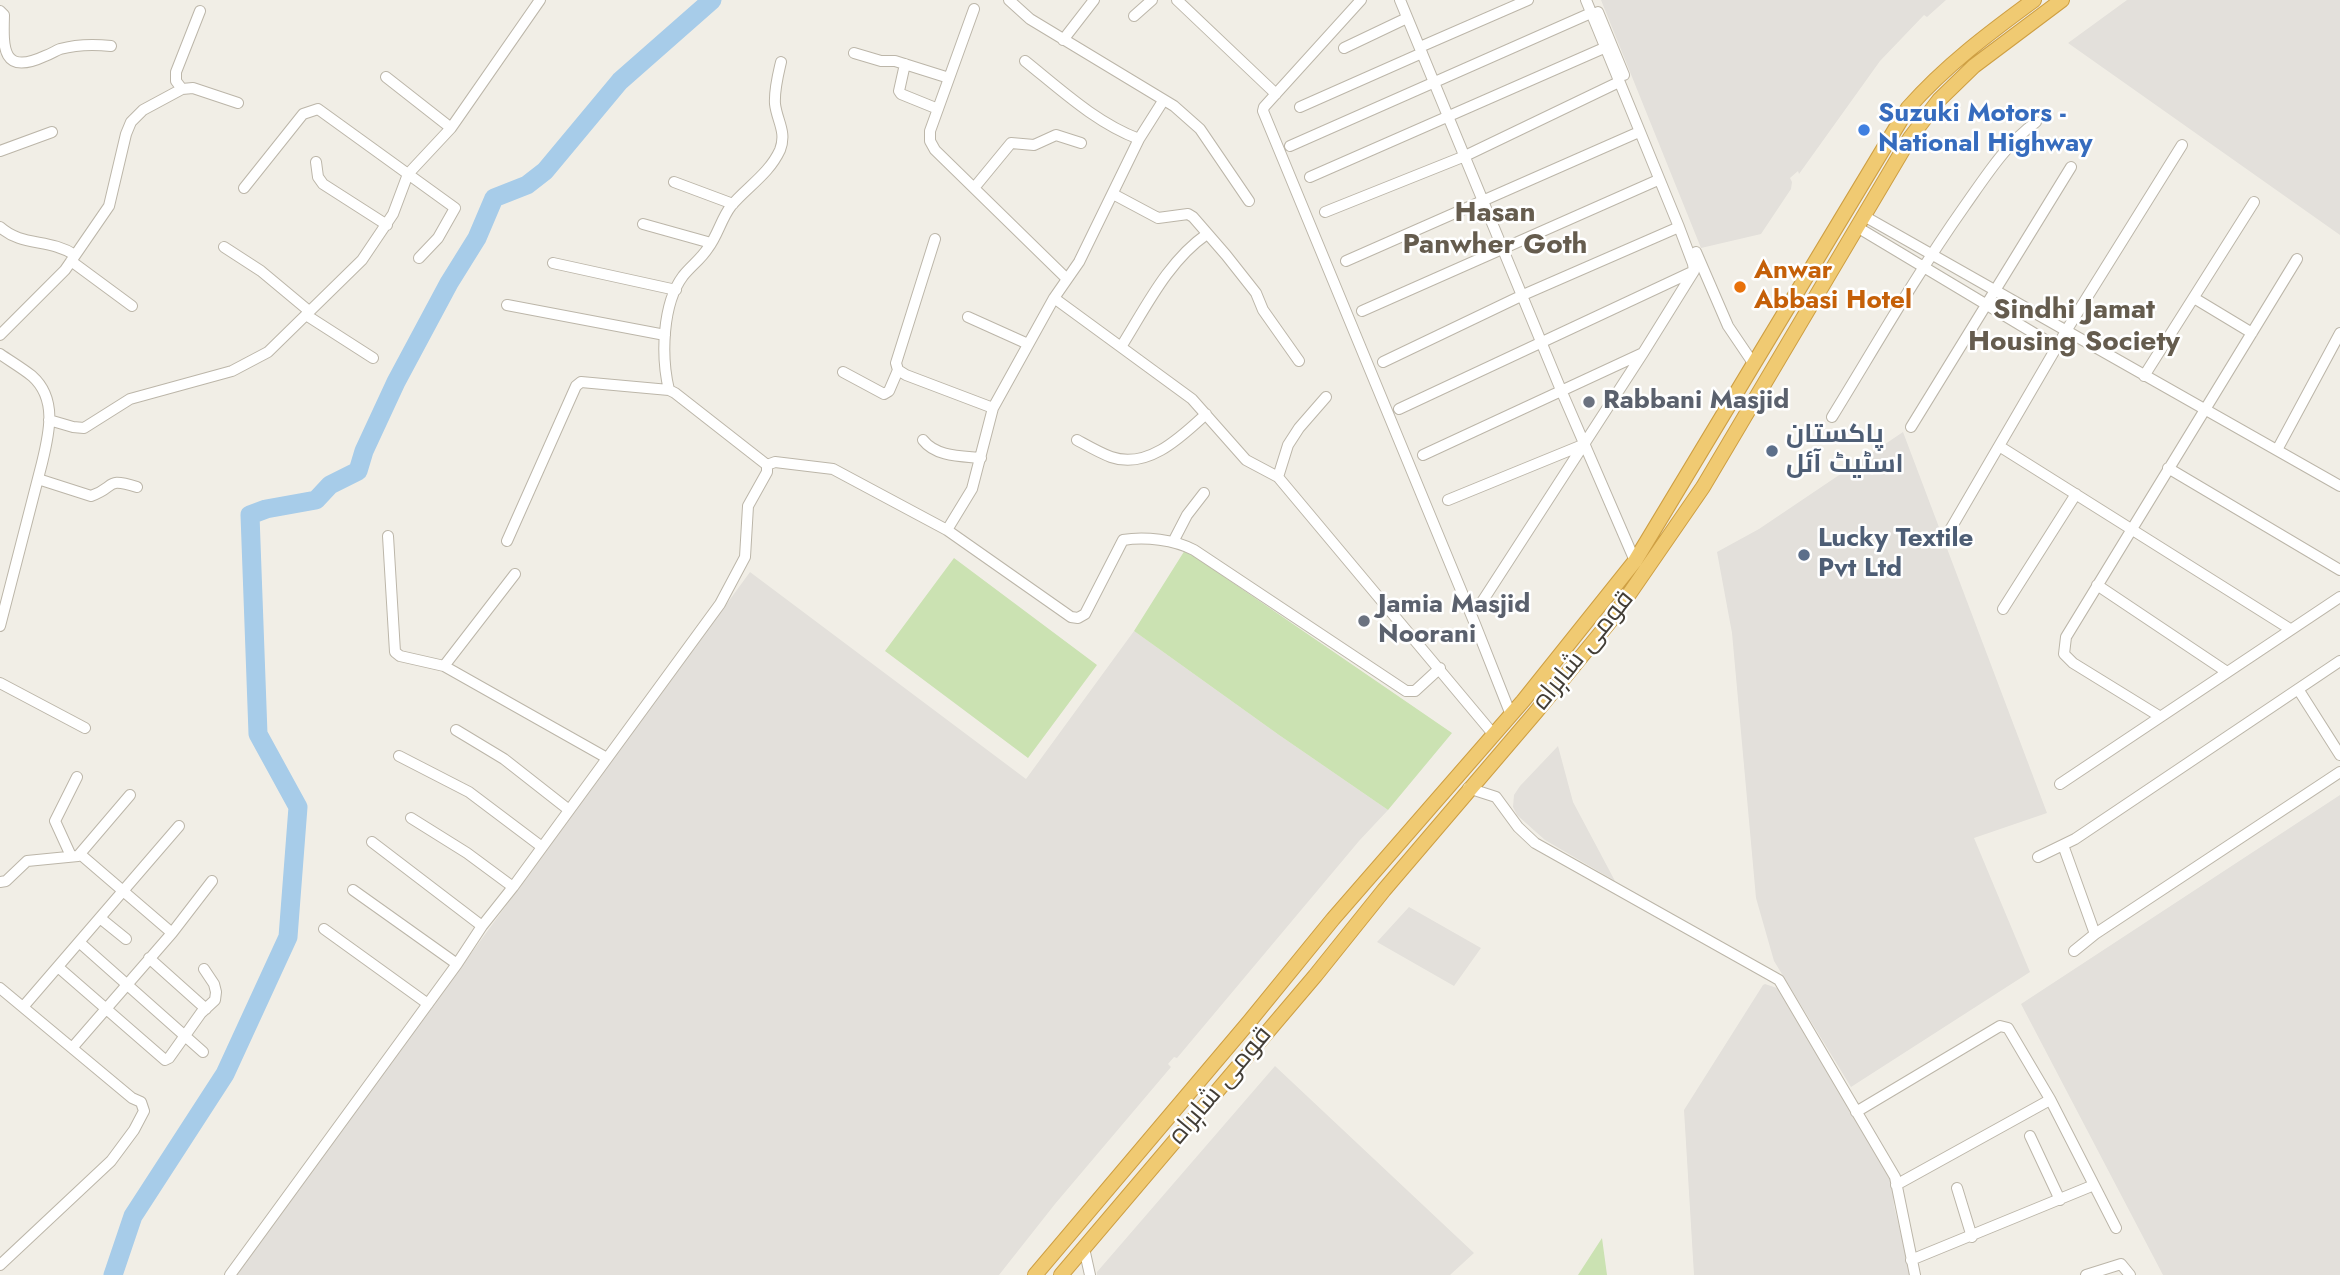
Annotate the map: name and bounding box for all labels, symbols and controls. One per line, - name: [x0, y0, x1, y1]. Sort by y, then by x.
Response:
- place label: Suzuki Motors - National Highway: [1878, 99, 2093, 160]
- marker: Suzuki Motors - National Highway: [1856, 122, 1872, 138]
- district label: Hasan Panwher Goth: [1403, 197, 1587, 263]
- place label: Anwar Abbasi Hotel: [1754, 256, 1912, 318]
- marker: Anwar Abbasi Hotel: [1732, 279, 1748, 295]
- district label: Sindhi Jamat Housing Society: [1968, 294, 2180, 360]
- place label: Rabbani Masjid: [1603, 386, 1789, 418]
- marker: Rabbani Masjid: [1581, 394, 1597, 410]
- place label: پاکستان اسٹیٹ آئل: [1786, 420, 1904, 481]
- marker: پاکستان اسٹیٹ آئل: [1764, 443, 1780, 459]
- place label: Lucky Textile Pvt Ltd: [1818, 524, 1973, 586]
- marker: Lucky Textile Pvt Ltd: [1796, 547, 1812, 563]
- street label: قومی شاہراہ: [1526, 585, 1642, 717]
- place label: Jamia Masjid Noorani: [1378, 590, 1530, 652]
- marker: Jamia Masjid Noorani: [1356, 613, 1372, 629]
- street label: قومی شاہراہ: [1163, 1021, 1279, 1151]

